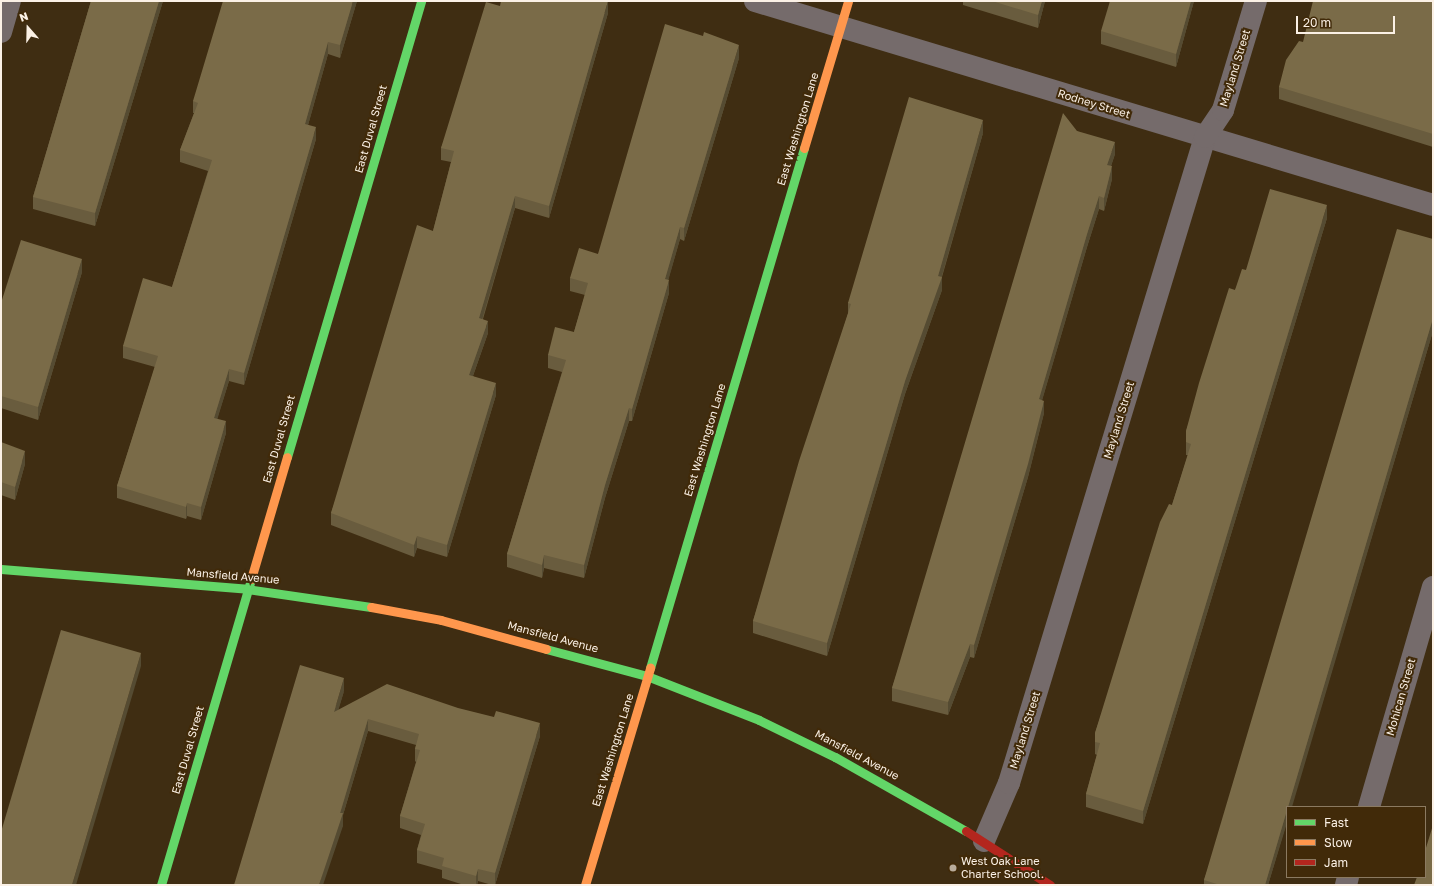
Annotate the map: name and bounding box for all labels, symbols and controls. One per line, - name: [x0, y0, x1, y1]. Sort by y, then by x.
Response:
- north arrow: [8, 8, 48, 48]
- scale bar: [1298, 8, 1397, 34]
- text: N: [18, 9, 30, 24]
- text: 20 m: [1303, 15, 1331, 30]
- street label: Mayland Street: [1217, 28, 1253, 108]
- street label: East Washington Lane: [775, 71, 821, 187]
- street label: East Duval Street: [352, 83, 390, 175]
- street label: Rodney Street: [1056, 87, 1132, 121]
- street label: Mayland Street: [1101, 380, 1137, 460]
- street label: East Washington Lane: [682, 382, 728, 498]
- street label: East Duval Street: [260, 393, 298, 485]
- street label: Mansfield Avenue: [186, 565, 280, 587]
- street label: Mansfield Avenue: [506, 619, 600, 655]
- street label: Mohican Street: [1384, 657, 1418, 737]
- street label: Mayland Street: [1007, 690, 1043, 770]
- street label: East Washington Lane: [590, 692, 636, 808]
- street label: East Duval Street: [169, 704, 207, 796]
- street label: Mansfield Avenue: [813, 727, 901, 783]
- legend: [1286, 806, 1426, 878]
- text: Fast: [1324, 815, 1349, 830]
- text: Slow: [1324, 835, 1352, 850]
- place label: West Oak Lane Charter School.: [961, 855, 1044, 881]
- text: Jam: [1324, 855, 1348, 870]
- marker: West Oak Lane Charter School.: [948, 863, 958, 873]

